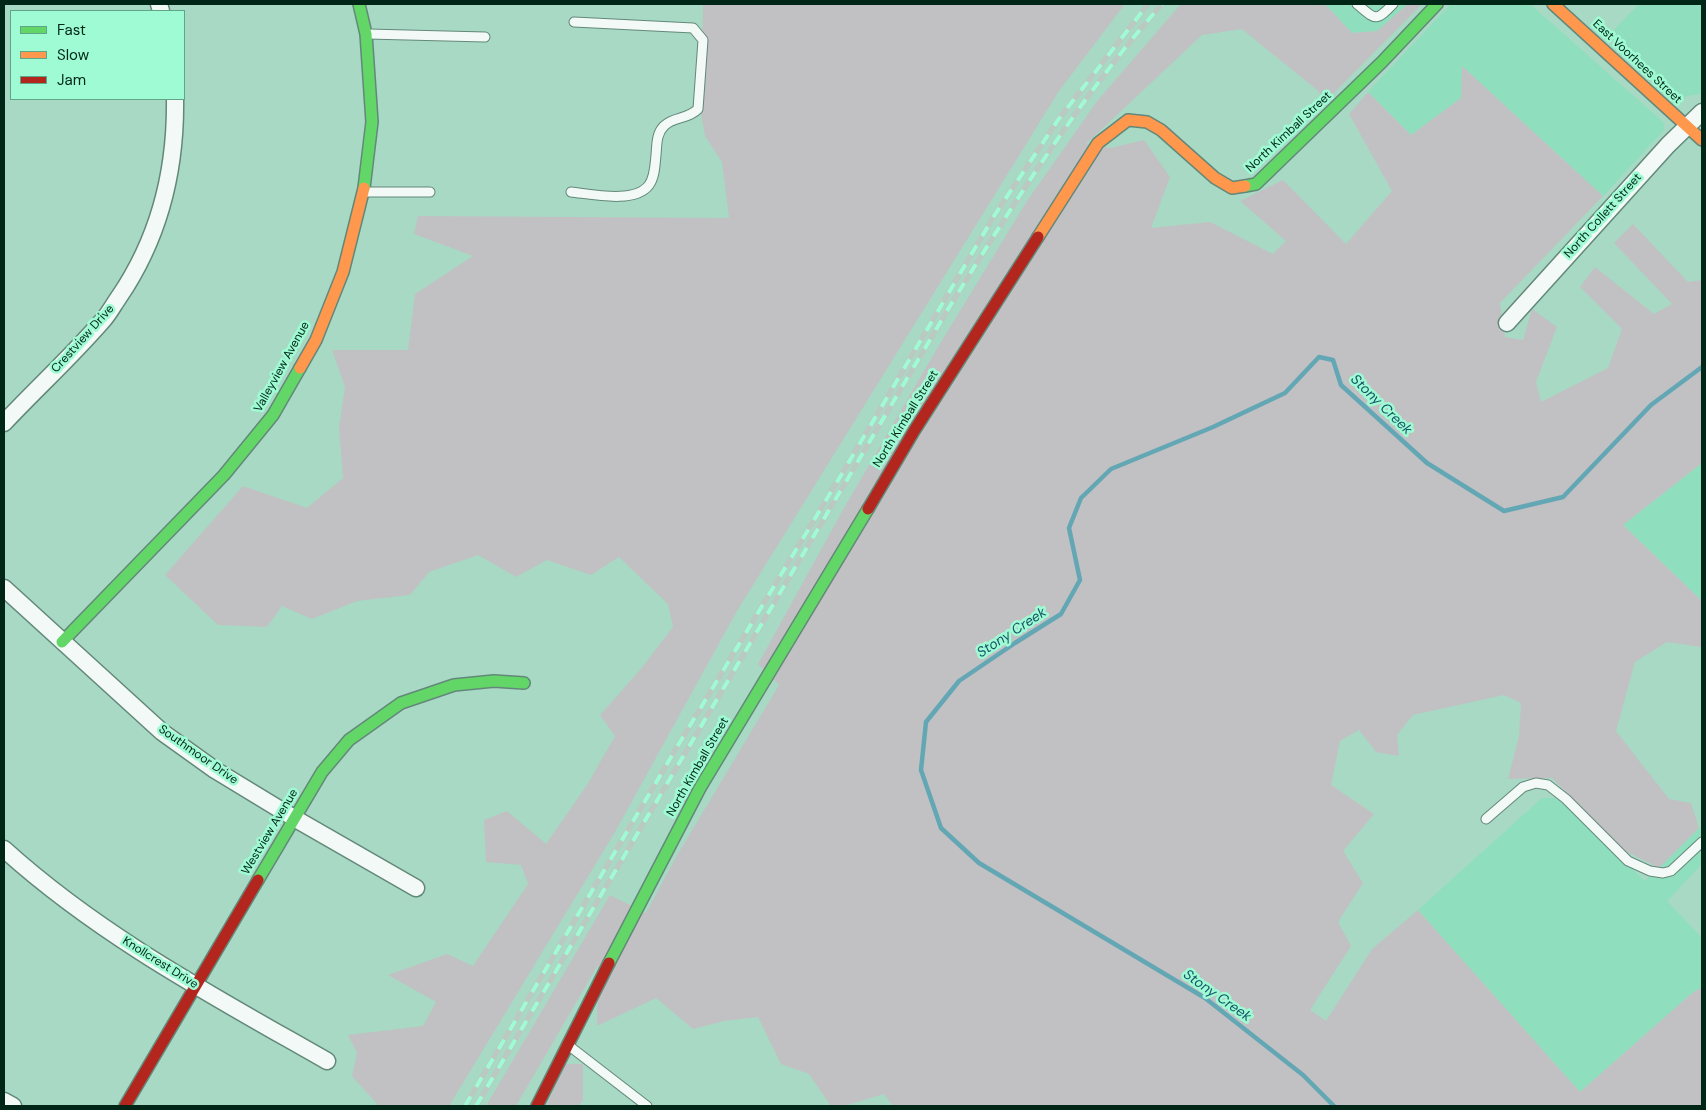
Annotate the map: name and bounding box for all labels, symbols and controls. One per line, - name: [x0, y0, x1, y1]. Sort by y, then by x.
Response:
- legend: [10, 10, 185, 100]
- street label: East Voorhees Street: [1589, 17, 1685, 107]
- text: Fast: [57, 20, 86, 40]
- text: Slow: [57, 45, 89, 65]
- text: Jam: [57, 70, 86, 90]
- street label: North Kimball Street: [1243, 89, 1335, 175]
- street label: North Collett Street: [1561, 171, 1645, 261]
- street label: Crestview Drive: [49, 302, 117, 376]
- street label: Valleyview Avenue: [251, 319, 313, 415]
- street label: North Kimball Street: [870, 368, 942, 470]
- water label: Stony Creek: [1347, 371, 1415, 439]
- water label: Stony Creek: [974, 604, 1050, 662]
- street label: North Kimball Street: [664, 715, 732, 819]
- street label: Southmoor Drive: [156, 722, 240, 788]
- street label: Westview Avenue: [239, 787, 301, 877]
- street label: Knollcrest Drive: [120, 934, 200, 992]
- water label: Stony Creek: [1180, 966, 1254, 1026]

